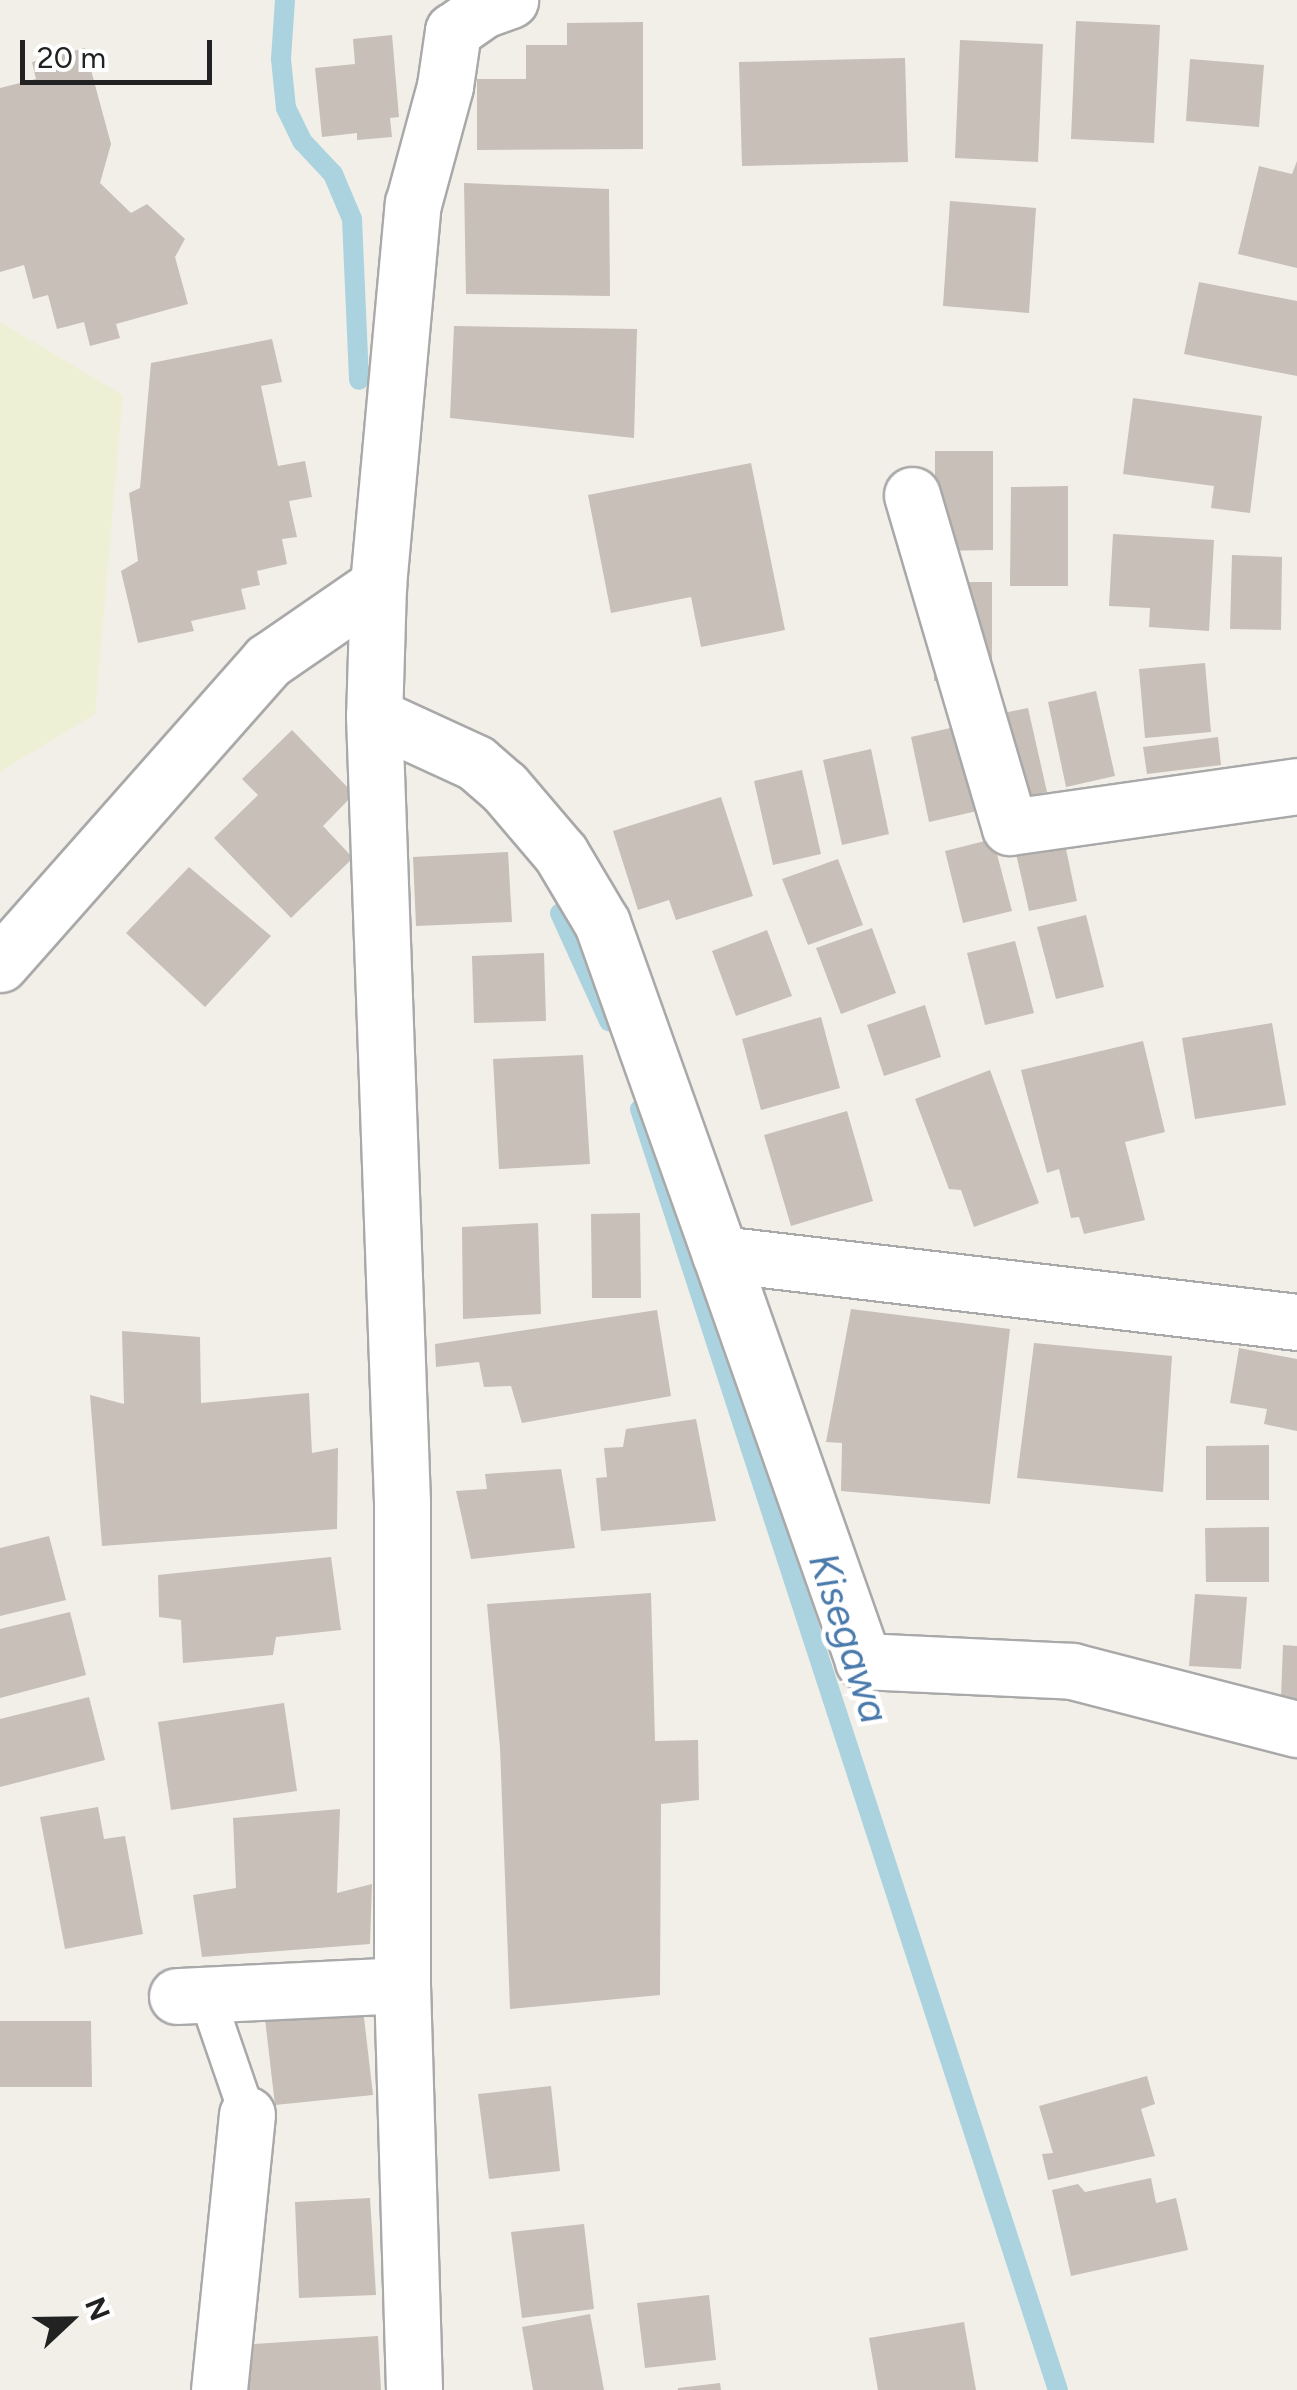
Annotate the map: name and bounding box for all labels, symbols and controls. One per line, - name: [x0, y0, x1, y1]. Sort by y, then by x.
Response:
- scale bar: [25, 20, 218, 82]
- text: 20 m: [37, 39, 106, 76]
- water label: Kisegawa: [799, 1547, 899, 1729]
- north arrow: [20, 2270, 120, 2370]
- text: N: [78, 2292, 118, 2325]

